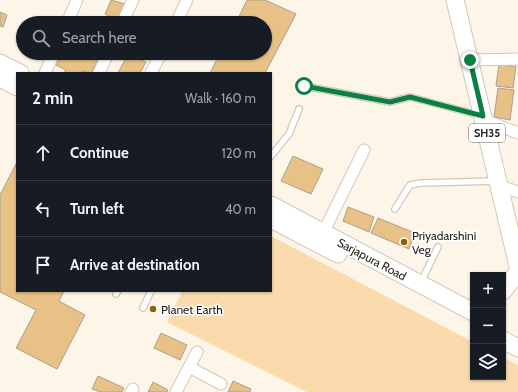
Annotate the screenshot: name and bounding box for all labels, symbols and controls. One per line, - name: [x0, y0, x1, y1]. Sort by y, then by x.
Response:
- search box: [16, 16, 272, 60]
- icon: search: [30, 27, 52, 49]
- text: Search here: [62, 29, 137, 47]
- route end: [461, 51, 479, 69]
- route start: [295, 77, 313, 95]
- text: 2 min: [32, 88, 73, 108]
- text: Walk · 160 m: [185, 90, 256, 106]
- road number: SH35: [469, 124, 505, 142]
- icon: ahead: [32, 142, 54, 164]
- text: Continue: [70, 144, 129, 162]
- text: 120 m: [222, 145, 256, 161]
- icon: left: [32, 198, 54, 220]
- text: Turn left: [70, 200, 124, 218]
- text: 40 m: [225, 201, 256, 217]
- place label: Priyadarshini Veg: [412, 228, 476, 257]
- street label: Sarjapura Road: [335, 235, 409, 283]
- marker: Priyadarshini Veg: [399, 237, 409, 247]
- icon: arrive: [32, 254, 54, 276]
- text: Arrive at destination: [70, 256, 200, 274]
- map controls: [470, 272, 506, 380]
- button: +: [470, 272, 506, 308]
- place label: Planet Earth: [161, 302, 223, 317]
- marker: Planet Earth: [148, 304, 158, 314]
- button: −: [470, 308, 506, 344]
- button: layers: [470, 344, 506, 380]

